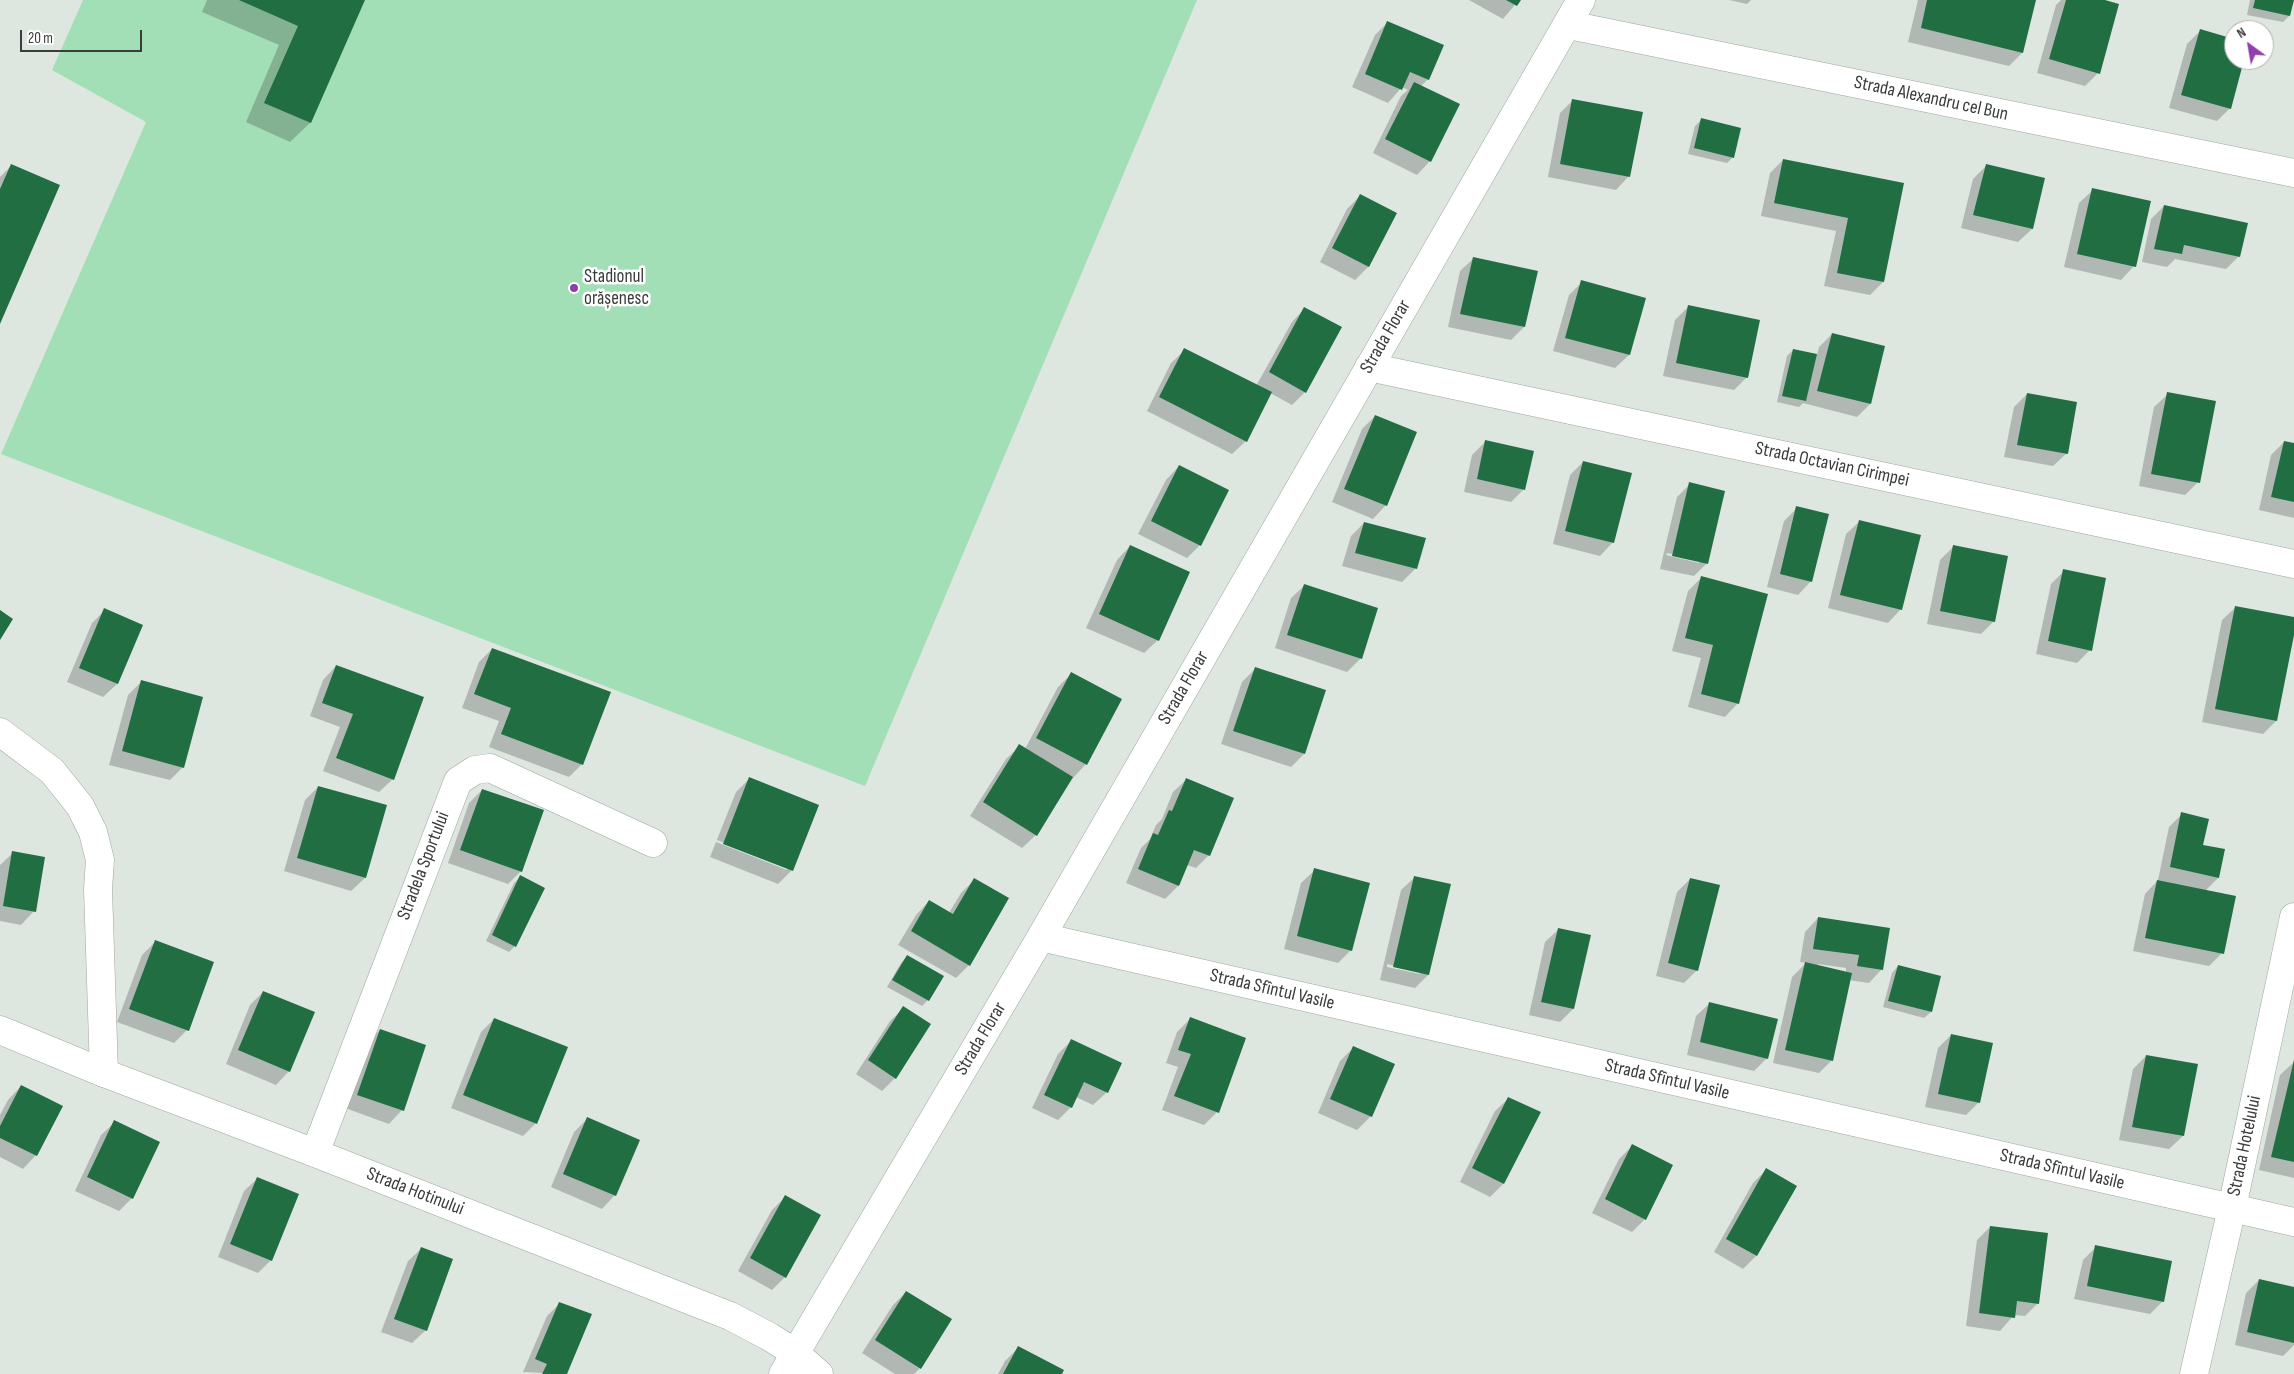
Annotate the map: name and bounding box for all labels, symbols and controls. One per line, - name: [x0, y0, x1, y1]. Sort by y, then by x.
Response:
- scale bar: [22, 20, 145, 52]
- north arrow: [2224, 20, 2274, 70]
- text: N: [2234, 24, 2249, 42]
- text: 20 m: [28, 29, 53, 48]
- street label: Strada Alexandru cel Bun: [1852, 72, 2010, 126]
- place label: Stadionul orășenesc: [584, 266, 649, 310]
- marker: Stadionul orășenesc: [568, 282, 580, 294]
- street label: Strada Florar: [1356, 296, 1416, 378]
- street label: Strada Octavian Cirimpei: [1753, 438, 1911, 492]
- street label: Strada Florar: [1154, 647, 1214, 729]
- street label: Stradela Sportului: [393, 809, 455, 923]
- street label: Strada Sfîntul Vasile: [1207, 965, 1337, 1015]
- street label: Strada Florar: [950, 998, 1012, 1080]
- street label: Strada Sfîntul Vasile: [1602, 1055, 1732, 1105]
- street label: Strada Hotelului: [2223, 1094, 2267, 1198]
- street label: Strada Sfîntul Vasile: [1997, 1145, 2127, 1195]
- street label: Strada Hotinului: [363, 1163, 467, 1221]

